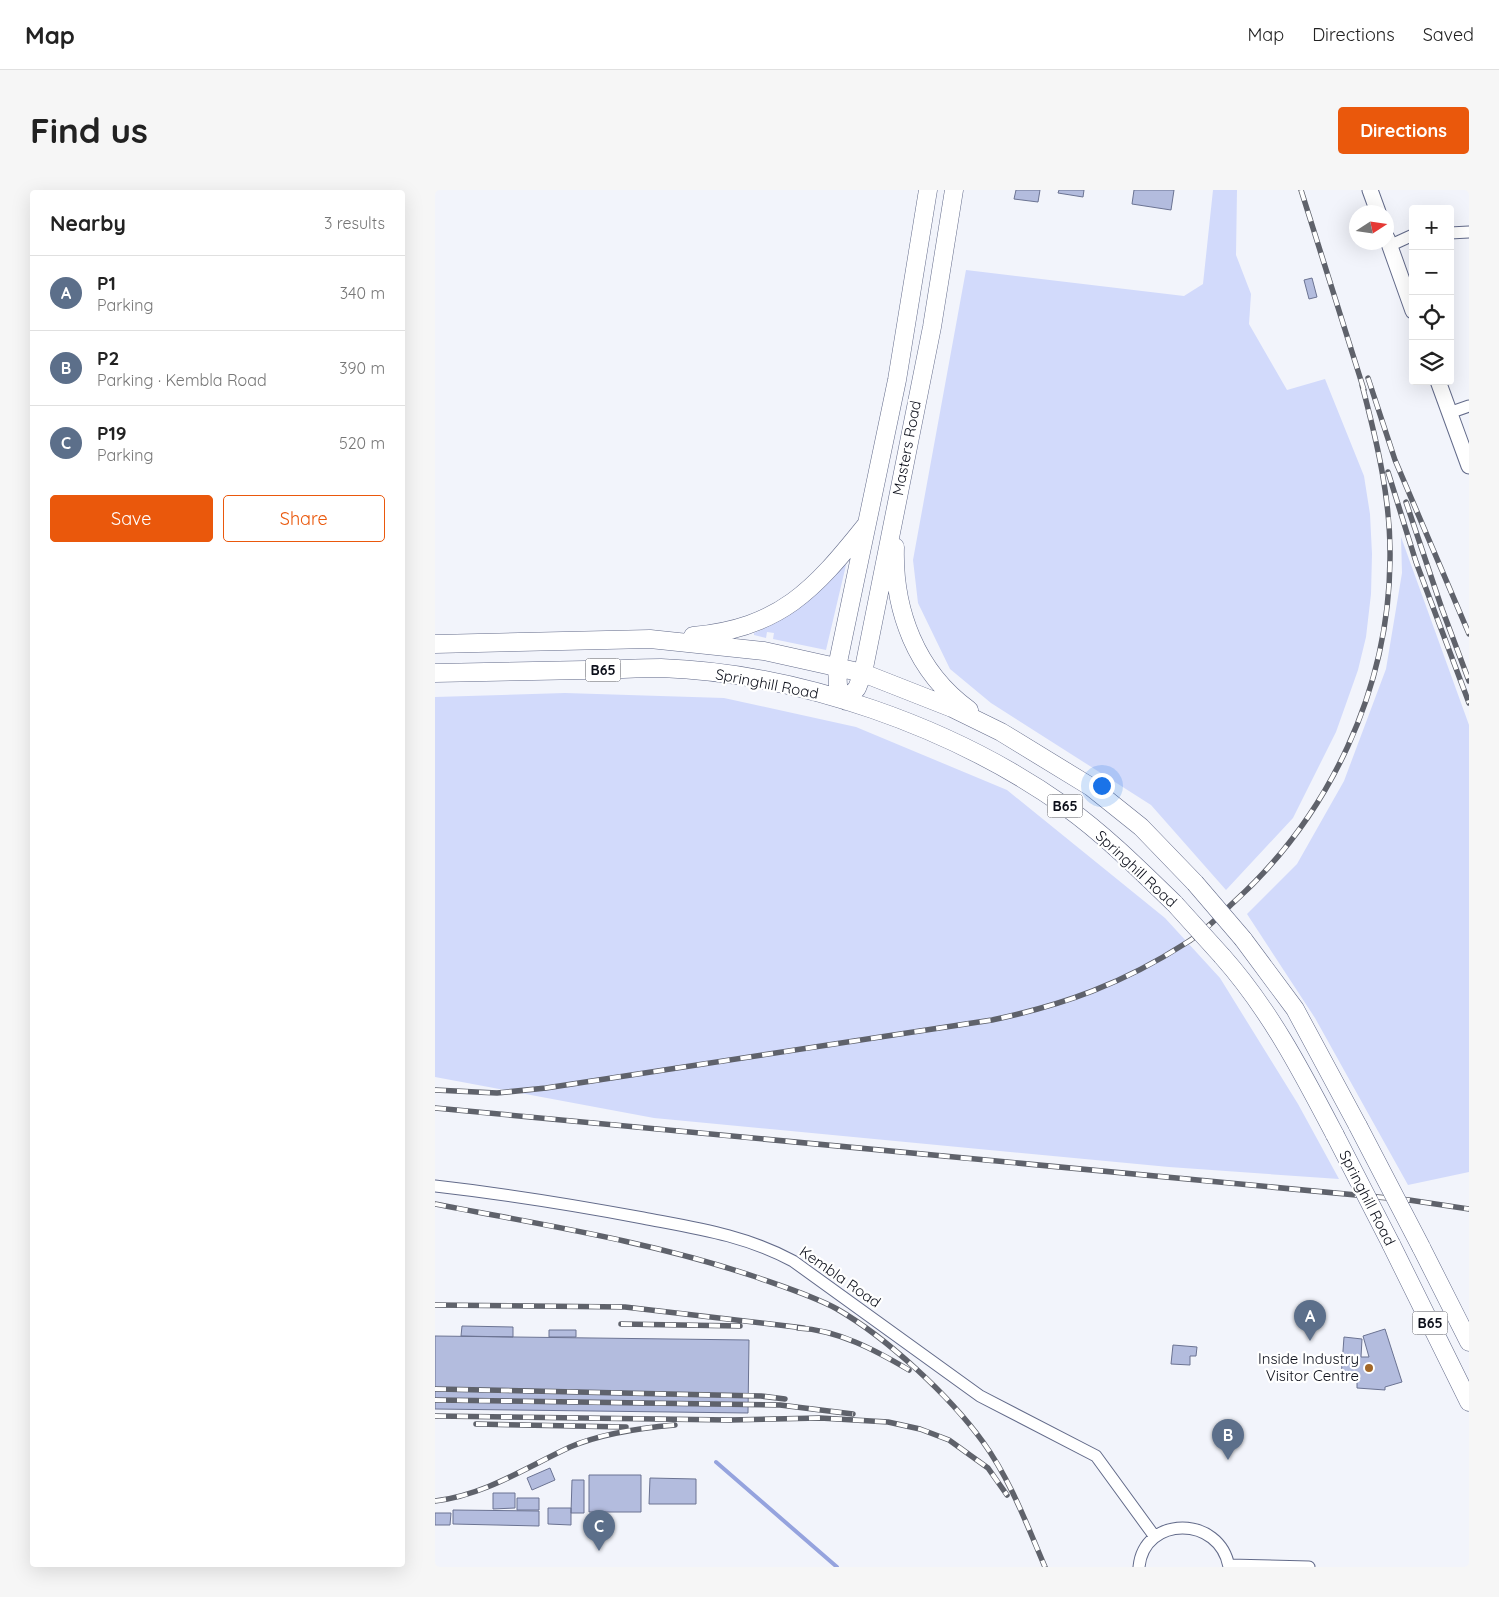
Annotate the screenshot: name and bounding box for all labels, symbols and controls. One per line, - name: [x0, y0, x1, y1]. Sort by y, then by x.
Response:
- text: Map: [25, 20, 75, 50]
- text: Map: [1247, 23, 1284, 46]
- text: Directions: [1312, 23, 1395, 46]
- text: Saved: [1423, 23, 1474, 46]
- button: Directions: [1338, 107, 1469, 154]
- text: Find us: [30, 108, 148, 152]
- north arrow: [1349, 205, 1394, 250]
- map controls: [1409, 205, 1454, 385]
- button: +: [1409, 205, 1454, 250]
- text: Nearby: [50, 210, 126, 236]
- text: 3 results: [324, 213, 385, 233]
- button: −: [1409, 250, 1454, 295]
- text: P1: [97, 271, 116, 295]
- text: A: [61, 283, 71, 303]
- text: 340 m: [340, 283, 385, 303]
- text: Parking: [97, 295, 154, 315]
- button: locate: [1409, 295, 1454, 340]
- button: layers: [1409, 340, 1454, 385]
- text: P2: [97, 346, 119, 370]
- text: B: [61, 358, 71, 378]
- text: 390 m: [339, 358, 385, 378]
- text: Parking · Kembla Road: [97, 370, 267, 390]
- street label: Masters Road: [888, 399, 925, 497]
- text: P19: [97, 421, 127, 445]
- text: C: [61, 433, 71, 453]
- text: 520 m: [339, 433, 385, 453]
- text: Parking: [97, 445, 154, 465]
- button: Save: [50, 495, 213, 542]
- button: Share: [223, 495, 385, 542]
- road number: B65: [585, 658, 621, 682]
- street label: Springhill Road: [714, 664, 820, 703]
- your location: [1089, 773, 1115, 799]
- road number: B65: [1047, 794, 1083, 818]
- street label: Springhill Road: [1092, 826, 1181, 911]
- street label: Springhill Road: [1335, 1147, 1400, 1249]
- street label: Kembla Road: [796, 1242, 885, 1312]
- pin: A: [1294, 1300, 1326, 1341]
- road number: B65: [1413, 1312, 1447, 1334]
- place label: Inside Industry Visitor Centre: [1258, 1349, 1359, 1385]
- marker: Inside Industry Visitor Centre: [1363, 1362, 1375, 1374]
- pin: B: [1212, 1419, 1244, 1460]
- pin: C: [583, 1510, 615, 1551]

